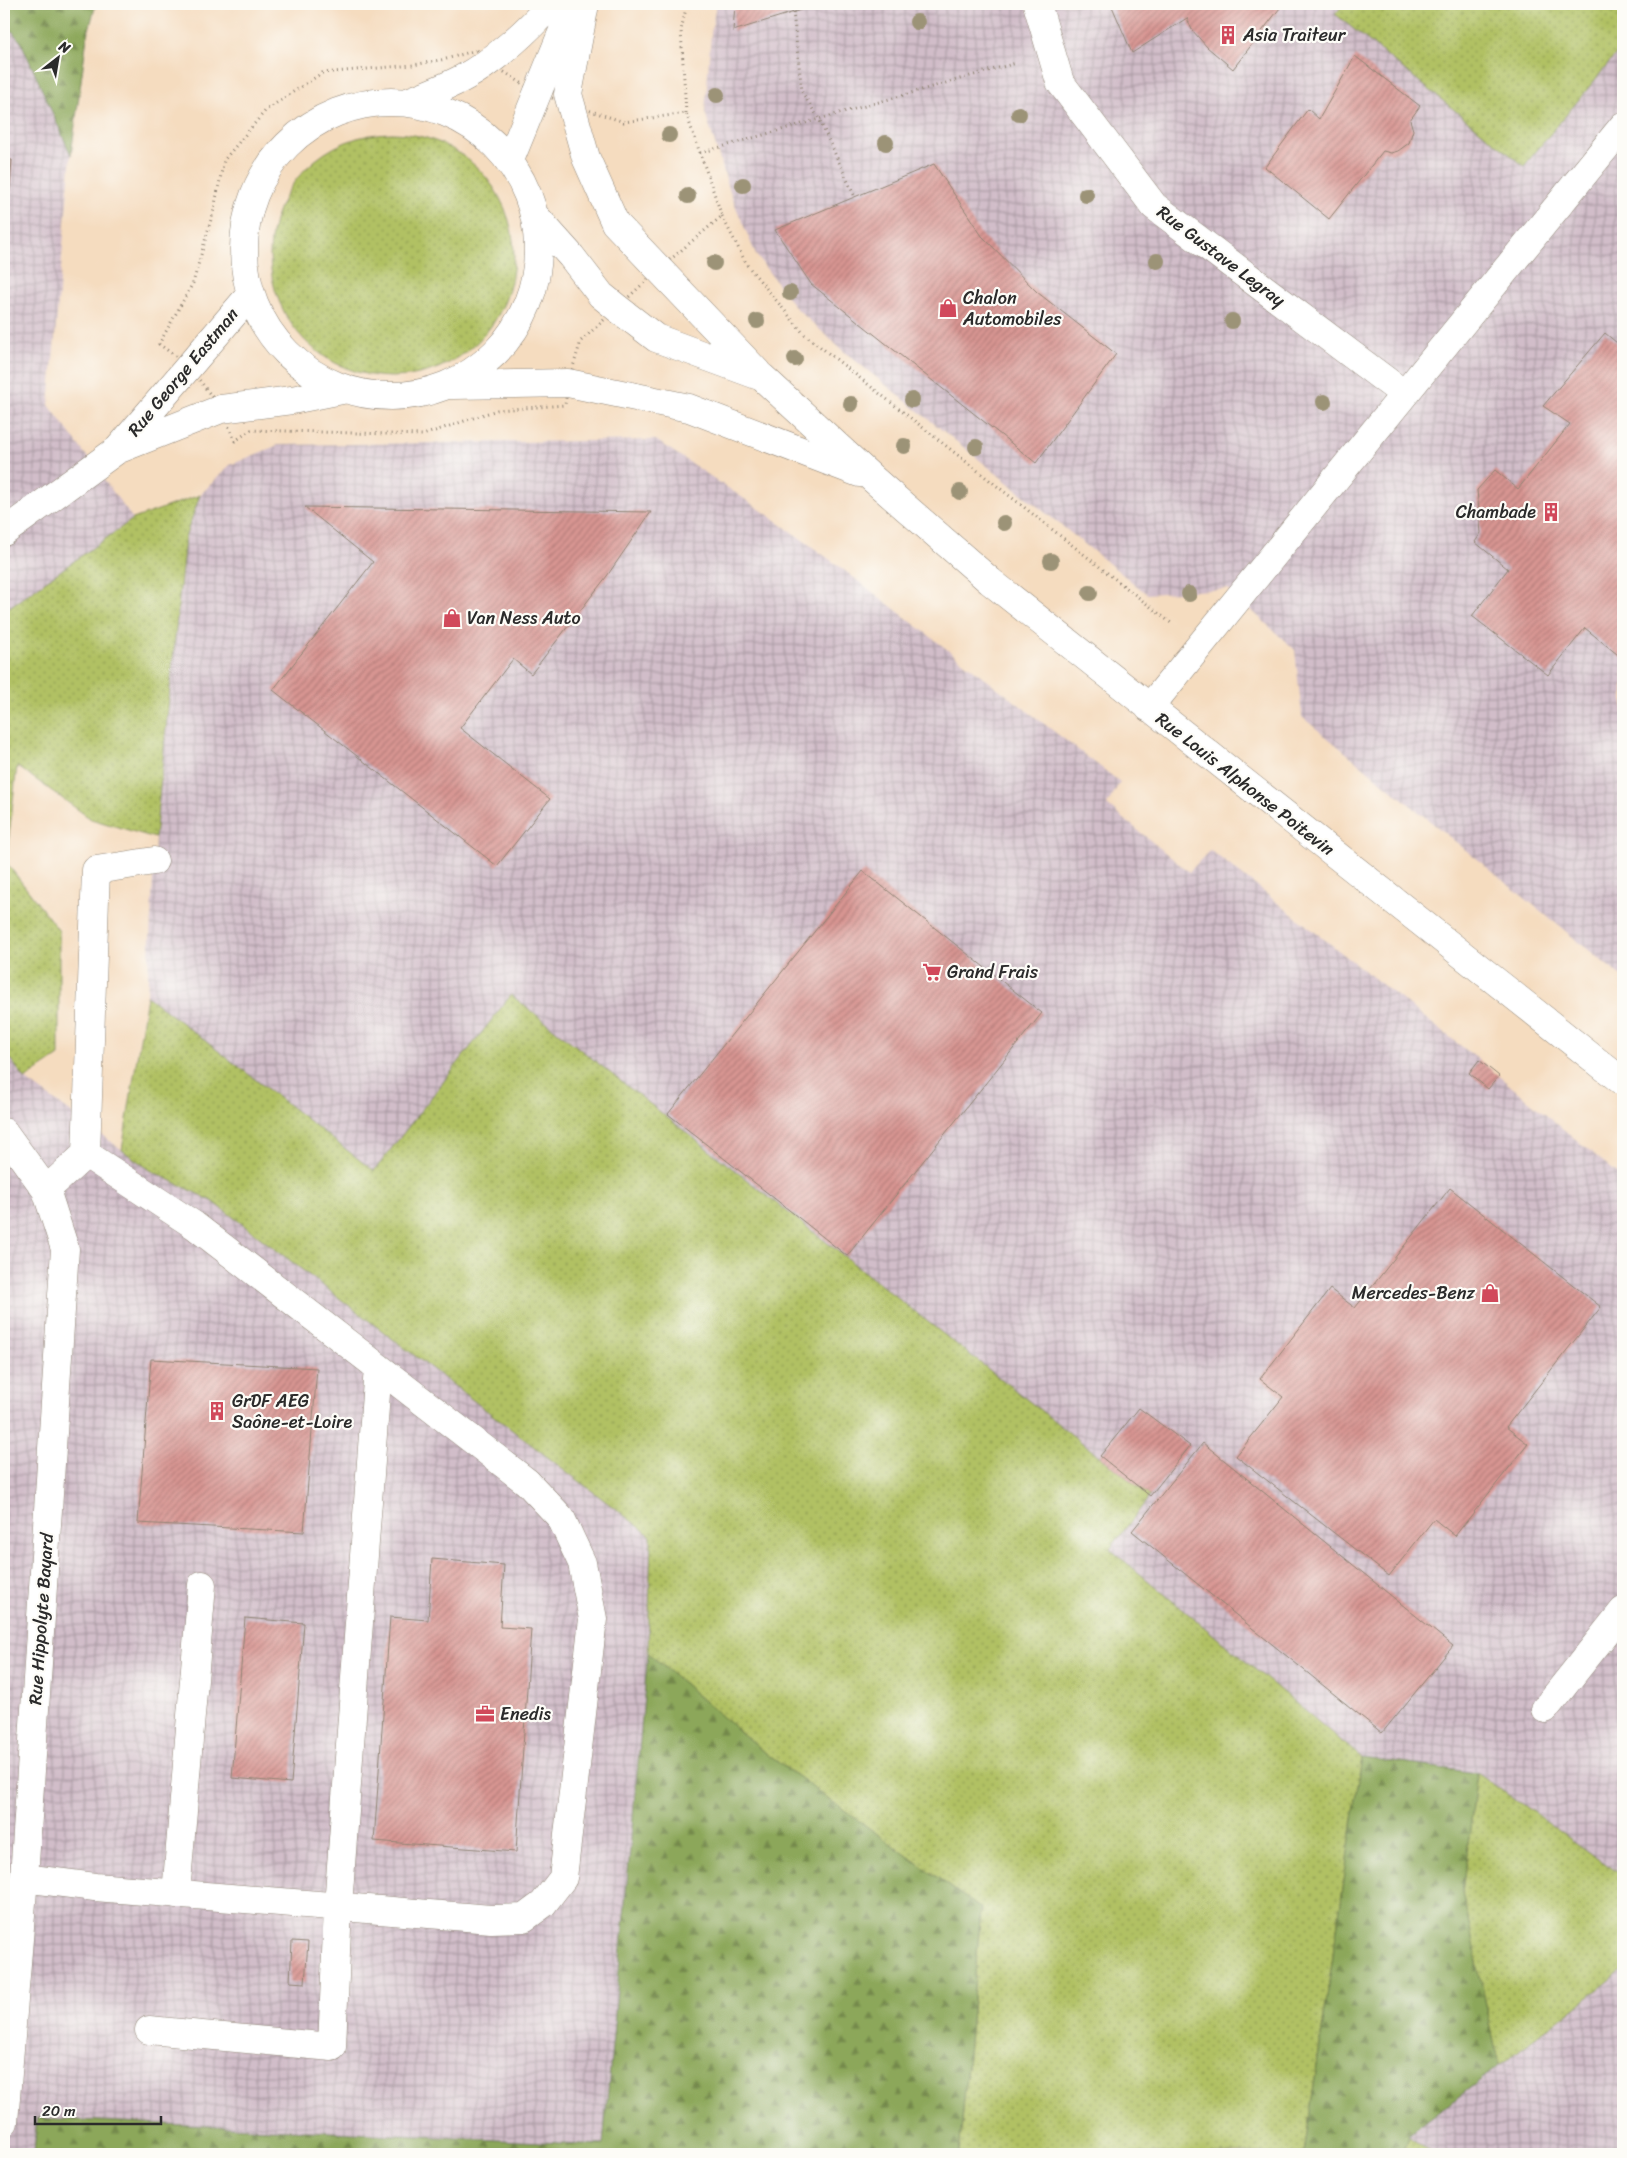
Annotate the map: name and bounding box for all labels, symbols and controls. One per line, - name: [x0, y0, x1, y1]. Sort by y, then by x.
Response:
- place label: Asia Traiteur: [1242, 19, 1347, 51]
- building icon: Asia Traiteur: [1217, 24, 1239, 46]
- north arrow: [32, 32, 82, 82]
- text: N: [53, 34, 75, 61]
- street label: Rue Gustave Legray: [1150, 197, 1293, 316]
- place label: Chalon Automobiles: [962, 282, 1062, 335]
- shop icon: Chalon Automobiles: [937, 297, 959, 319]
- street label: Rue George Eastman: [119, 300, 247, 444]
- place label: Chambade: [1456, 496, 1536, 528]
- building icon: Chambade: [1540, 501, 1562, 523]
- place label: Van Ness Auto: [467, 602, 581, 634]
- shop icon: Van Ness Auto: [441, 607, 463, 629]
- street label: Rue Louis Alphonse Poitevin: [1148, 704, 1342, 865]
- place label: Grand Frais: [947, 956, 1039, 988]
- supermarket icon: Grand Frais: [921, 961, 943, 983]
- place label: Mercedes-Benz: [1352, 1277, 1475, 1309]
- shop icon: Mercedes-Benz: [1479, 1282, 1501, 1304]
- place label: GrDF AEG Saône-et-Loire: [232, 1385, 352, 1438]
- building icon: GrDF AEG Saône-et-Loire: [206, 1400, 228, 1422]
- street label: Rue Hippolyte Bayard: [19, 1531, 63, 1706]
- place label: Enedis: [500, 1698, 551, 1730]
- office icon: Enedis: [474, 1703, 496, 1725]
- scale bar: [35, 2093, 161, 2125]
- text: 20 m: [42, 2098, 76, 2124]

